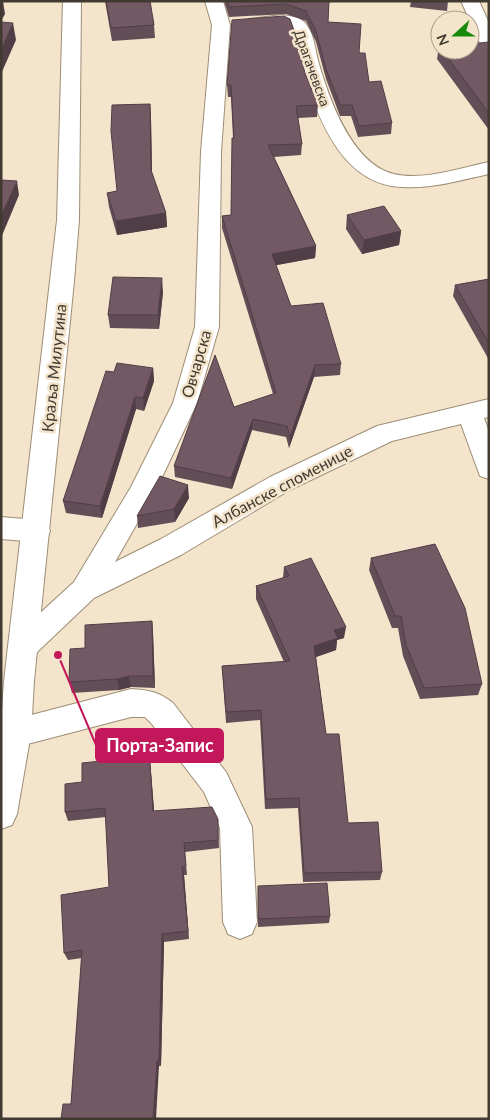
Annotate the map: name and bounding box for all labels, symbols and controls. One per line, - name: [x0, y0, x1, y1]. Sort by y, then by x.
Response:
- north arrow: [430, 10, 480, 60]
- street label: Драгачевска: [291, 27, 334, 109]
- text: N: [433, 32, 452, 48]
- street label: Краља Милутина: [37, 303, 70, 433]
- street label: Овчарска: [177, 328, 214, 400]
- street label: Албанске споменице: [208, 440, 355, 531]
- callout: Порта-Запис: [96, 729, 223, 762]
- text: Порта-Запис: [106, 734, 214, 756]

